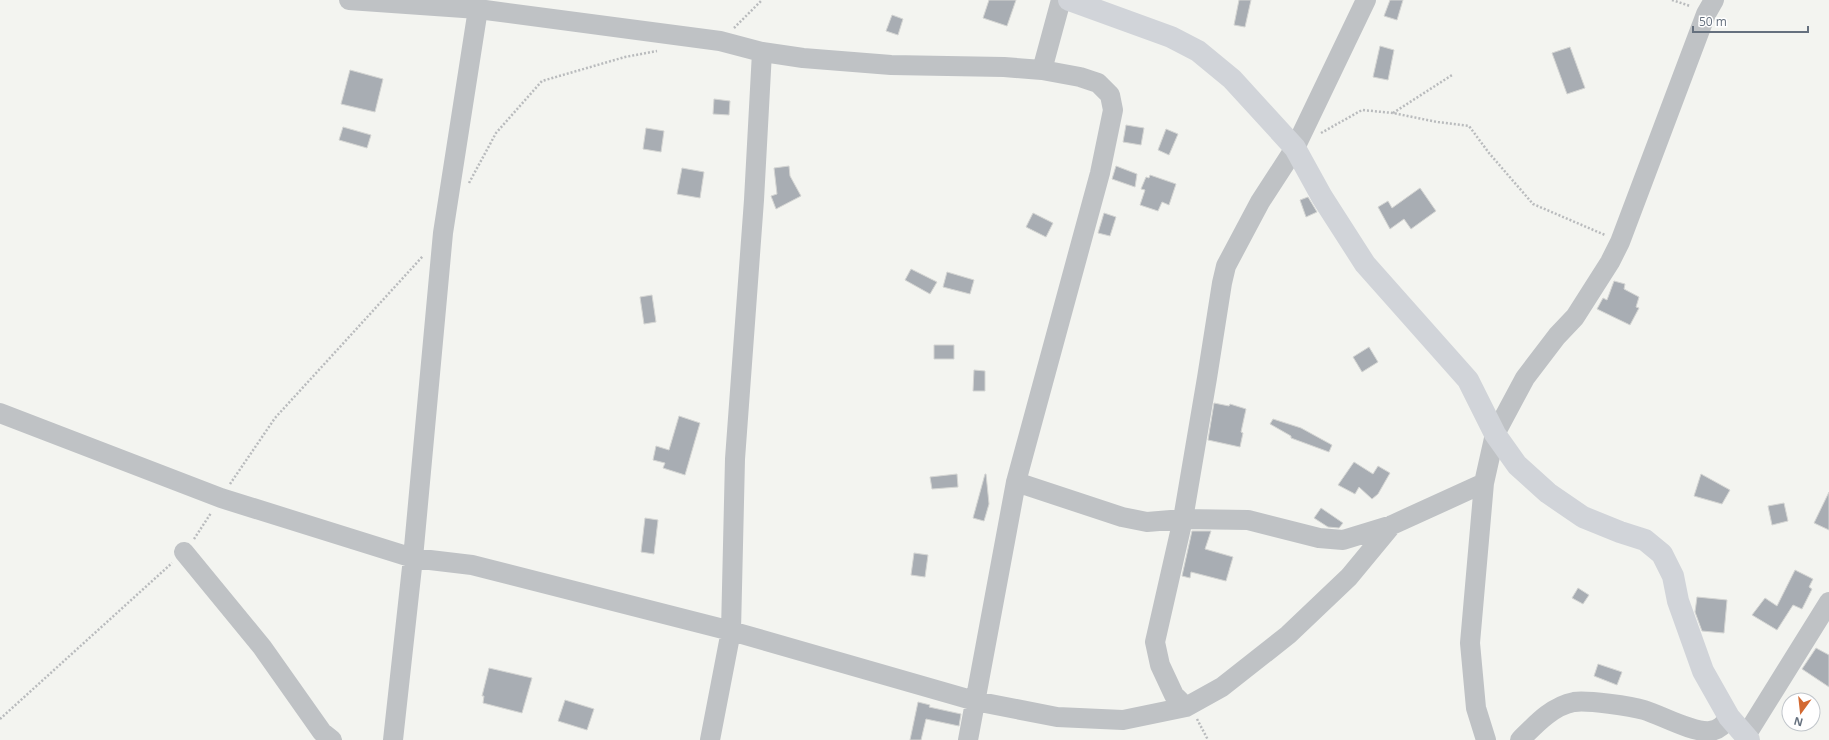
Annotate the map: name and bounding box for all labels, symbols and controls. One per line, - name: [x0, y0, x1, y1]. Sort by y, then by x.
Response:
- scale bar: [1693, 8, 1808, 34]
- text: 50 m: [1699, 13, 1727, 30]
- north arrow: [1781, 692, 1821, 732]
- text: N: [1792, 714, 1805, 731]

